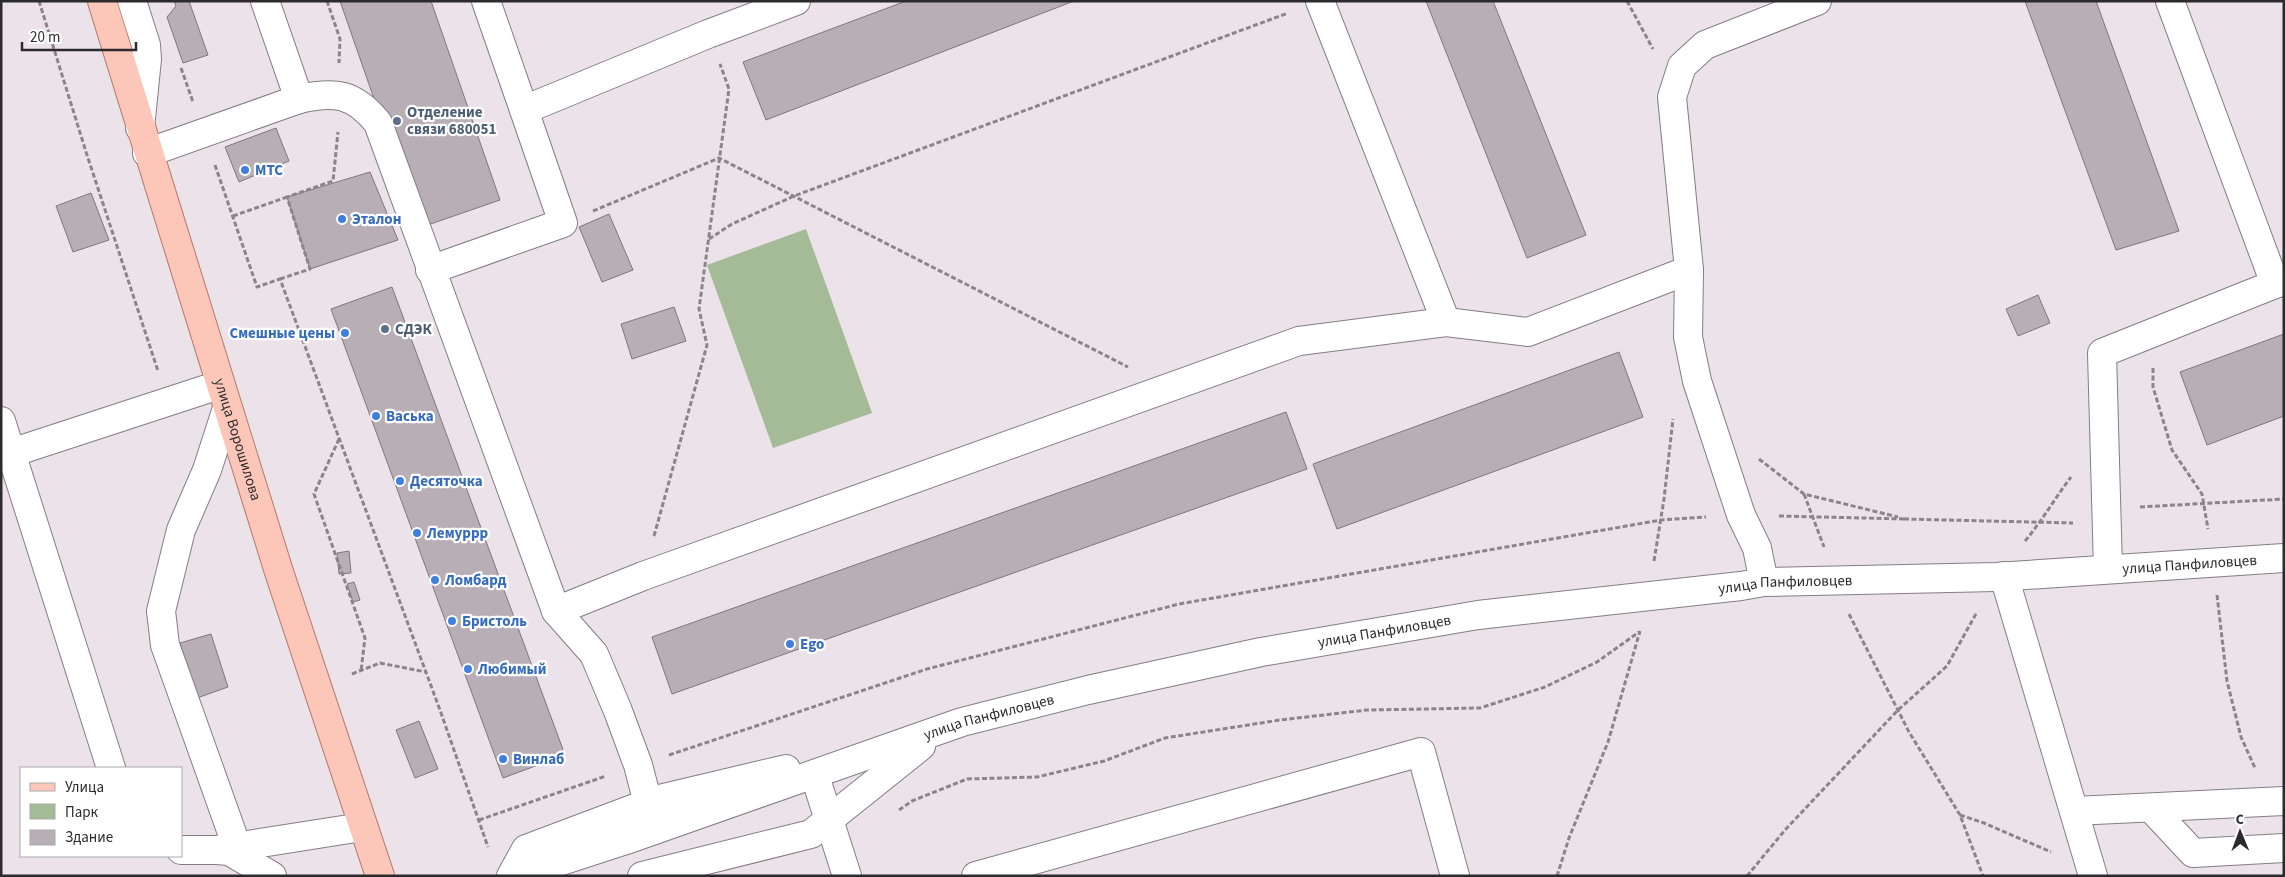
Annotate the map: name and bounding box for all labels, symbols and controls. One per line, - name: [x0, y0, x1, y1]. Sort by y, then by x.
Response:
- scale bar: [22, 20, 136, 52]
- text: 20 m: [30, 27, 60, 48]
- place label: Отделение связи 680051: [407, 102, 496, 140]
- marker: Отделение связи 680051: [391, 115, 403, 127]
- place label: МТС: [255, 160, 283, 181]
- marker: МТС: [239, 164, 251, 176]
- place label: Эталон: [352, 209, 401, 230]
- marker: Эталон: [336, 213, 348, 225]
- place label: СДЭК: [395, 319, 433, 340]
- place label: Смешные цены: [229, 323, 335, 344]
- marker: СДЭК: [379, 323, 391, 335]
- marker: Смешные цены: [339, 327, 351, 339]
- street label: улица Ворошилова: [209, 376, 266, 503]
- place label: Васька: [386, 406, 434, 427]
- marker: Васька: [370, 410, 382, 422]
- place label: Десяточка: [410, 471, 483, 492]
- marker: Десяточка: [394, 475, 406, 487]
- place label: Лемуррр: [426, 523, 489, 544]
- marker: Лемуррр: [411, 527, 423, 539]
- street label: улица Панфиловцев: [2122, 550, 2258, 580]
- place label: Ломбард: [444, 570, 507, 591]
- street label: улица Панфиловцев: [1717, 570, 1853, 599]
- marker: Ломбард: [429, 574, 441, 586]
- street label: улица Панфиловцев: [1316, 610, 1453, 653]
- place label: Бристоль: [462, 611, 527, 632]
- marker: Бристоль: [446, 615, 458, 627]
- place label: Ego: [800, 634, 824, 655]
- marker: Ego: [784, 638, 796, 650]
- place label: Любимый: [477, 659, 546, 680]
- marker: Любимый: [462, 663, 474, 675]
- street label: улица Панфиловцев: [921, 689, 1057, 746]
- place label: Винлаб: [513, 749, 564, 770]
- marker: Винлаб: [497, 753, 509, 765]
- legend: [20, 767, 182, 857]
- text: Улица: [65, 777, 104, 798]
- text: Парк: [65, 802, 99, 823]
- north arrow: [2215, 807, 2265, 857]
- text: С: [2236, 810, 2244, 830]
- text: Здание: [65, 827, 113, 848]

